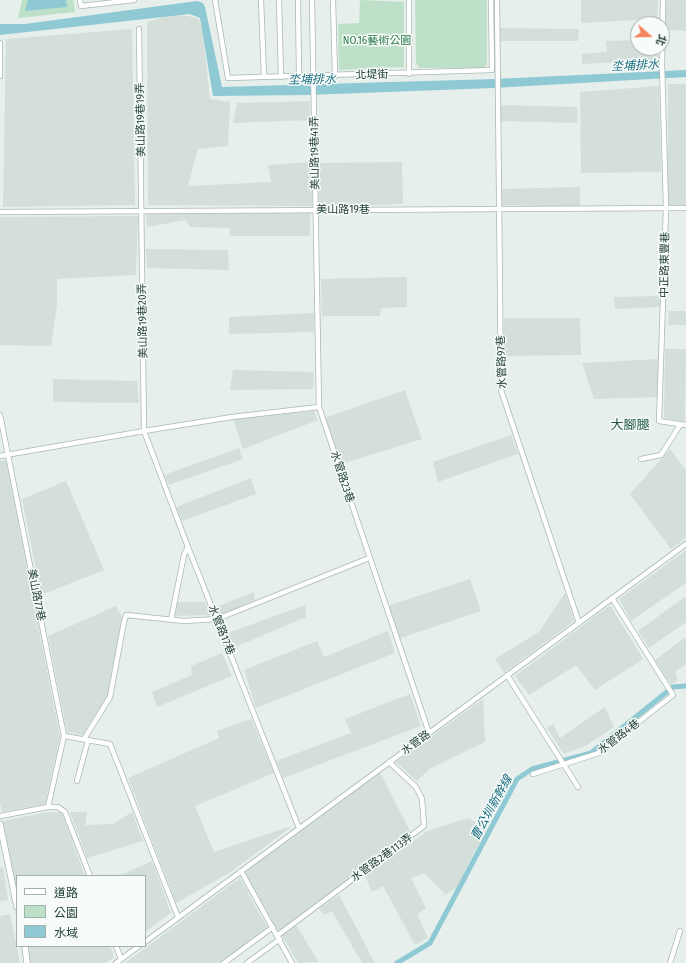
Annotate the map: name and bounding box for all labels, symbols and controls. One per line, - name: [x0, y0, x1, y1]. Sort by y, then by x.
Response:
- north arrow: [630, 16, 670, 56]
- text: 北: [653, 33, 669, 47]
- park label: NO.16藝術公園: [343, 34, 411, 48]
- water label: 坔埔排水: [611, 58, 659, 74]
- street label: 北堤街: [355, 68, 389, 82]
- water label: 坔埔排水: [288, 72, 336, 88]
- street label: 美山路19巷19弄: [134, 83, 148, 157]
- street label: 美山路19巷41弄: [308, 116, 322, 190]
- street label: 美山路19巷: [316, 203, 370, 217]
- street label: 中正路東豐巷: [658, 232, 672, 298]
- street label: 美山路19巷20弄: [136, 283, 150, 359]
- street label: 水管路97巷: [494, 335, 510, 389]
- district label: 大腳腿: [611, 417, 649, 433]
- street label: 水管路23巷: [327, 449, 357, 505]
- street label: 美山路77巷: [24, 568, 48, 622]
- street label: 水管路17巷: [205, 603, 237, 657]
- street label: 水管路4巷: [595, 717, 643, 757]
- street label: 水管路: [399, 728, 433, 758]
- water label: 曹公圳新幹線: [468, 773, 516, 843]
- street label: 水管路2巷113弄: [348, 831, 416, 885]
- legend: [16, 875, 146, 947]
- text: 道路: [54, 886, 78, 900]
- text: 公園: [54, 906, 78, 920]
- text: 水域: [54, 926, 78, 940]

